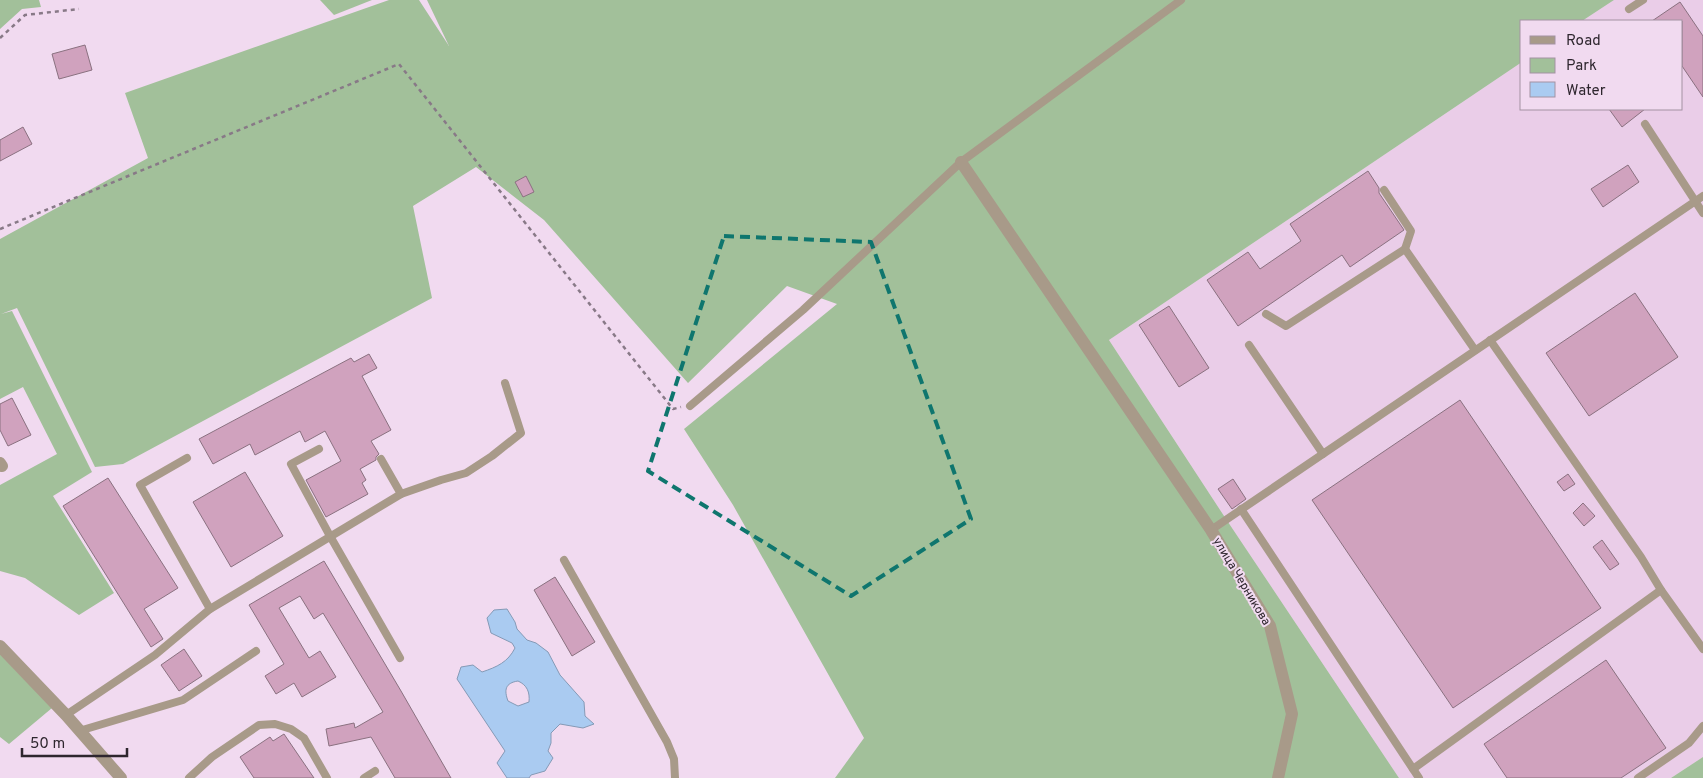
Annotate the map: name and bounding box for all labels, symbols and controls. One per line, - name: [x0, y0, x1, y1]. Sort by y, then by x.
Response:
- legend: [1520, 20, 1683, 110]
- text: Road: [1566, 32, 1601, 51]
- text: Park: [1566, 57, 1597, 76]
- text: Water: [1566, 82, 1606, 101]
- street label: улица Черникова: [1209, 535, 1274, 628]
- scale bar: [22, 726, 128, 758]
- text: 50 m: [30, 735, 65, 754]

